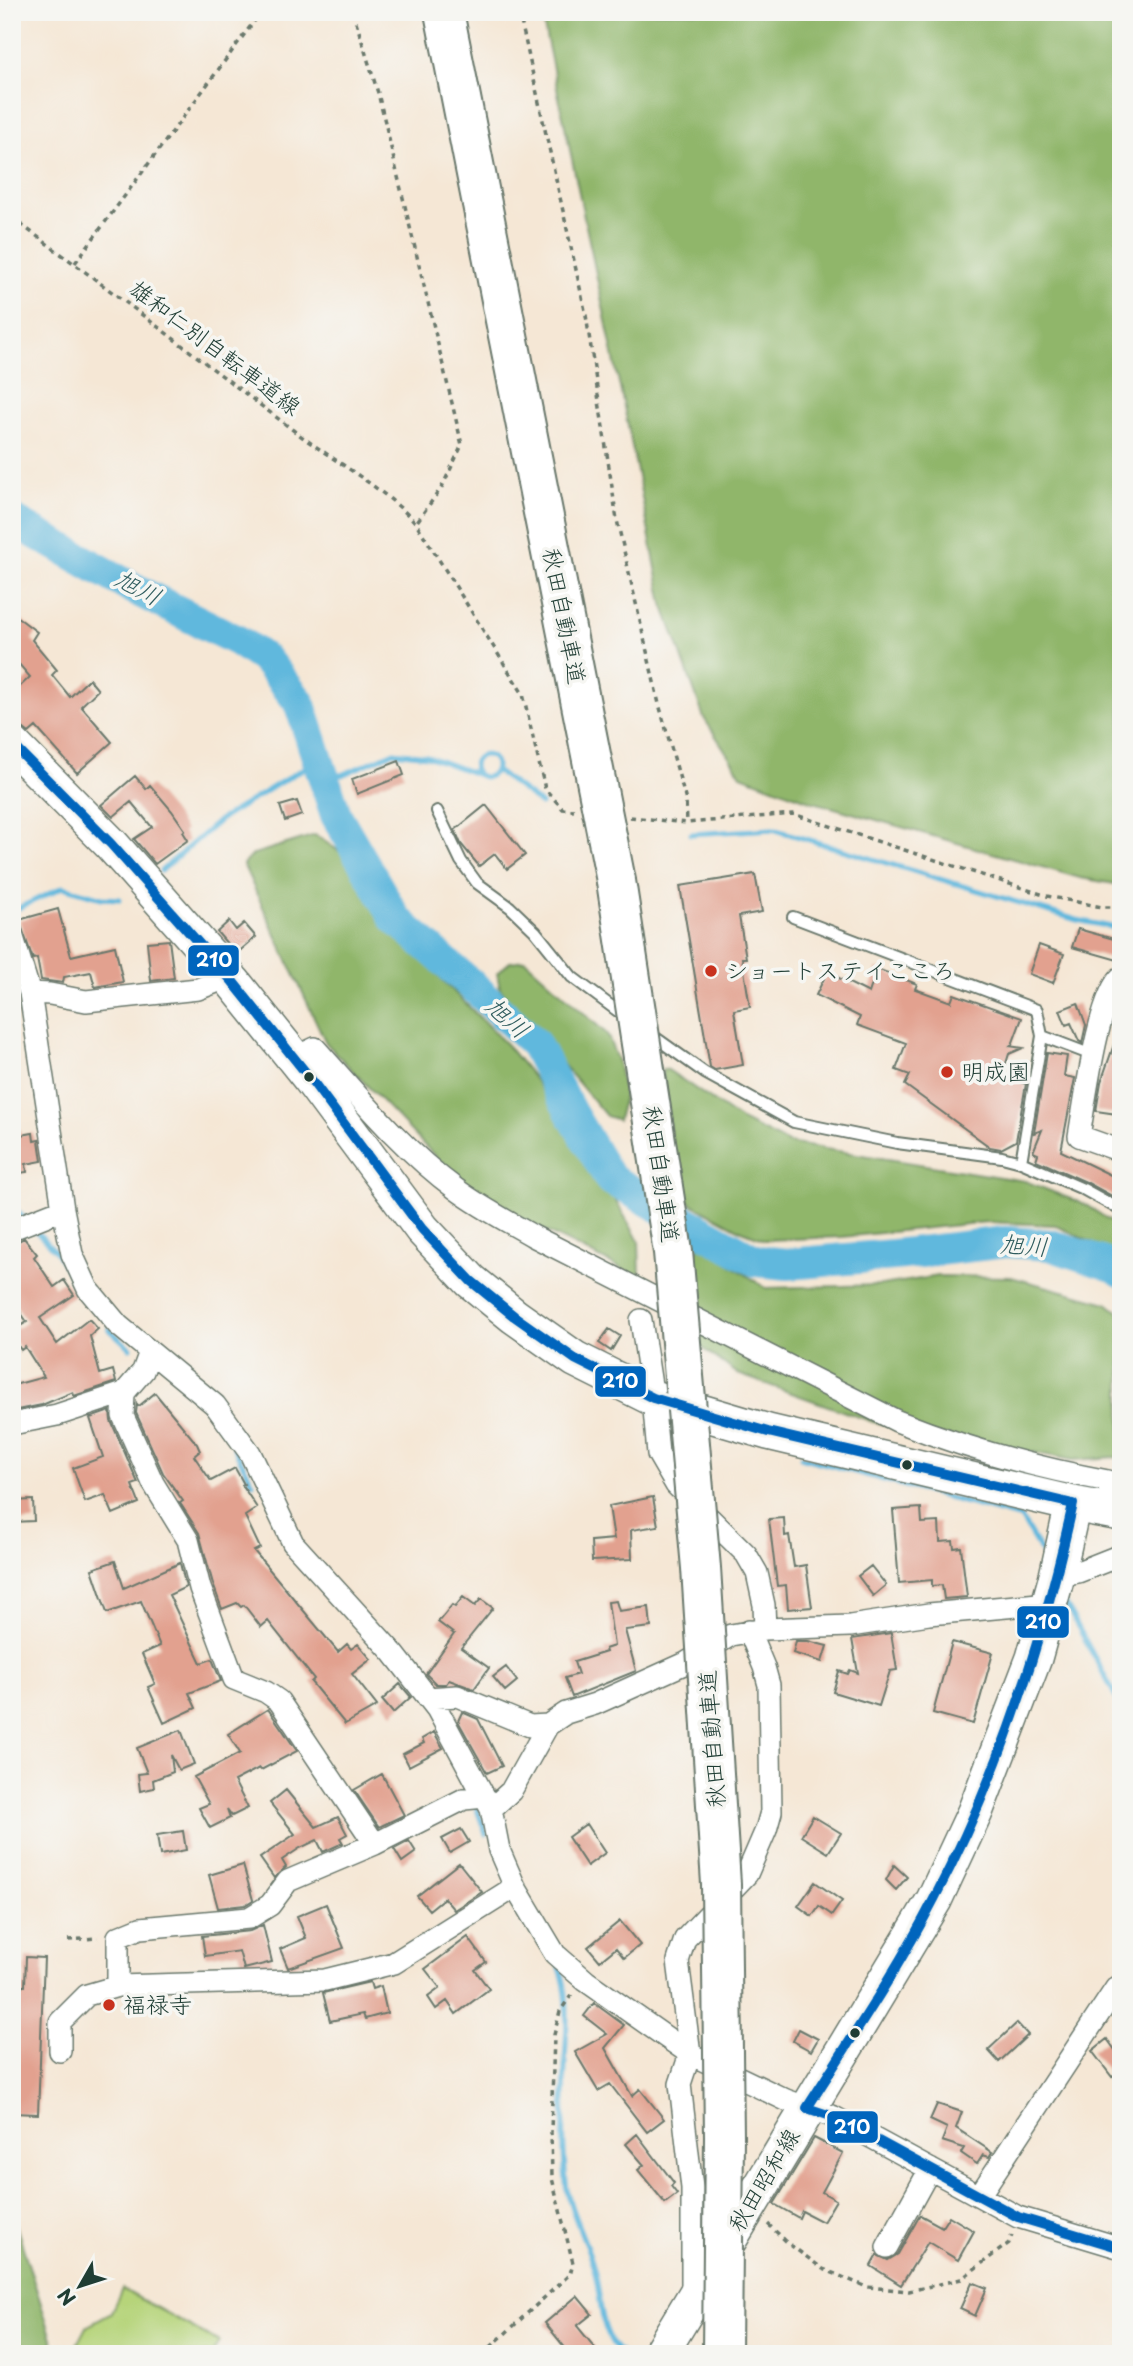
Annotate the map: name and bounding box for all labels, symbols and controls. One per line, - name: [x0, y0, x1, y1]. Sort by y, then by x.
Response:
- street label: 雄和仁別自転車道線: [123, 271, 309, 423]
- street label: 秋田自動車道: [535, 545, 596, 687]
- water label: 旭川: [109, 559, 169, 613]
- line badge: 210: [187, 944, 240, 977]
- text: 210: [196, 945, 232, 973]
- place label: ショートステイこころ: [725, 952, 955, 987]
- marker: ショートステイこころ: [703, 963, 719, 979]
- water label: 旭川: [478, 987, 538, 1046]
- place label: 明成園: [961, 1053, 1030, 1088]
- marker: 明成園: [939, 1064, 955, 1080]
- unlabelled marker: [302, 1070, 316, 1084]
- street label: 秋田自動車道: [636, 1103, 689, 1245]
- water label: 旭川: [999, 1224, 1049, 1264]
- line badge: 210: [594, 1365, 647, 1398]
- text: 210: [602, 1366, 638, 1394]
- unlabelled marker: [900, 1458, 914, 1472]
- line badge: 210: [1016, 1605, 1070, 1639]
- text: 210: [1025, 1607, 1061, 1635]
- street label: 秋田自動車道: [688, 1669, 733, 1809]
- place label: 福禄寺: [123, 1986, 192, 2021]
- marker: 福禄寺: [101, 1997, 117, 2013]
- unlabelled marker: [848, 2026, 862, 2040]
- line badge: 210: [826, 2110, 879, 2144]
- text: 210: [834, 2112, 870, 2140]
- street label: 秋田昭和線: [718, 2121, 807, 2238]
- north arrow: [46, 2250, 116, 2320]
- text: N: [50, 2283, 82, 2312]

